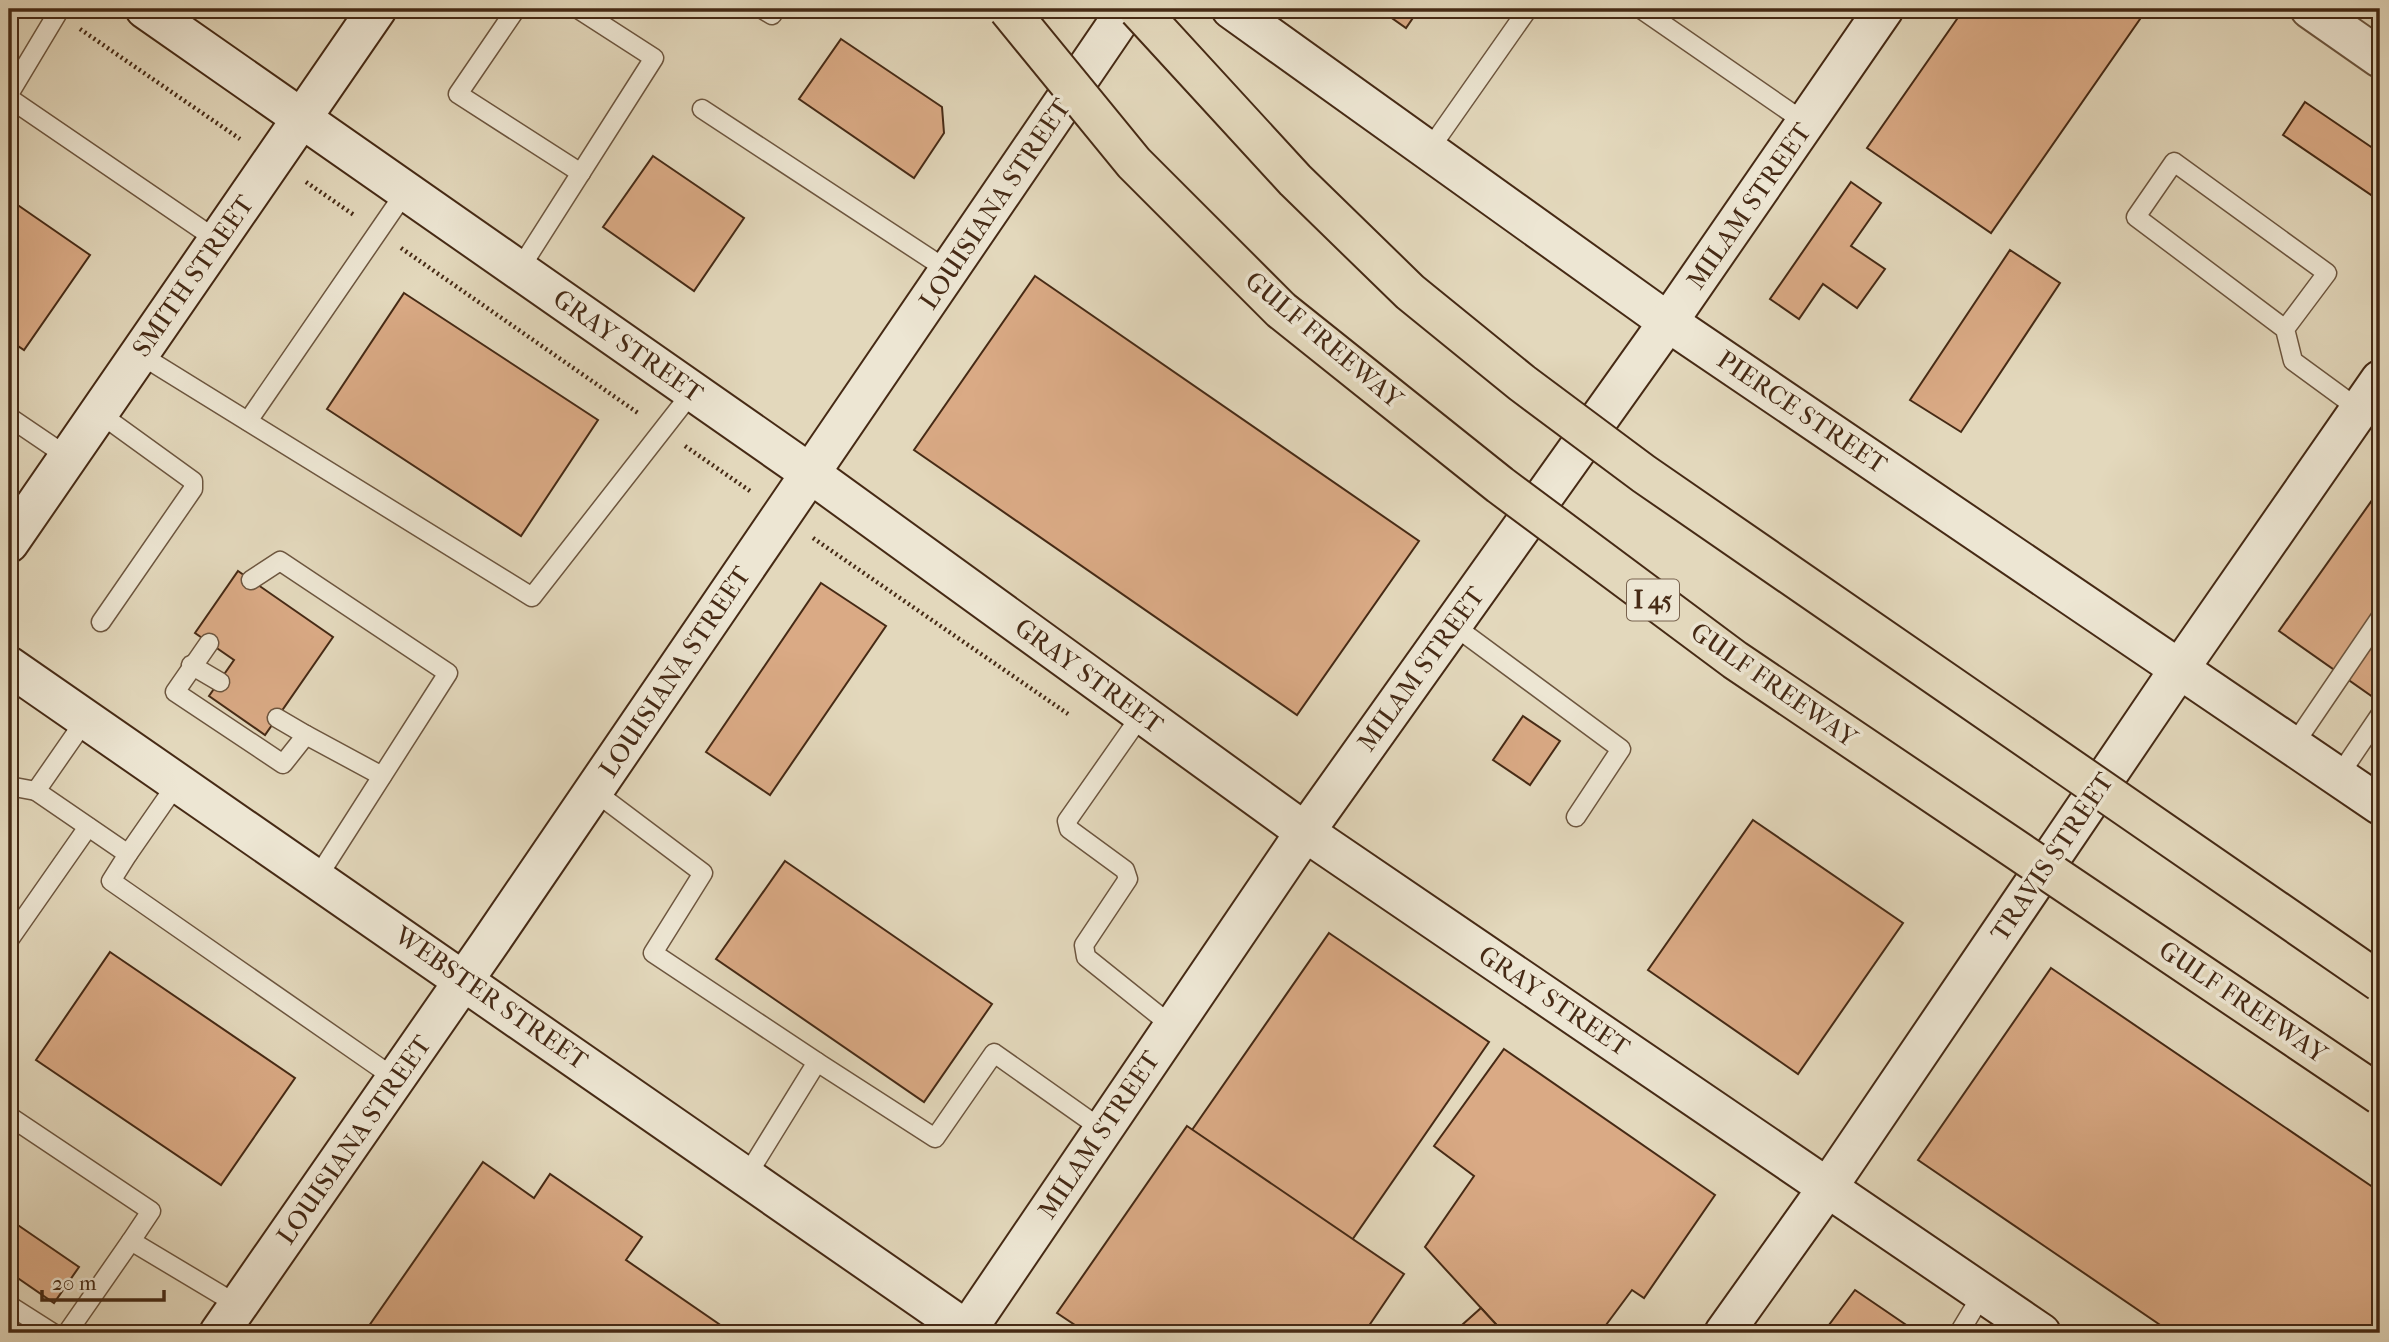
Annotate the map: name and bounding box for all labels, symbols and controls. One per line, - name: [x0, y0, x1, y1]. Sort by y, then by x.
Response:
- street label: LOUISIANA STREET: [913, 92, 1077, 315]
- street label: MILAM STREET: [1680, 117, 1818, 295]
- street label: SMITH STREET: [126, 189, 260, 363]
- street label: GULF FREEWAY: [1239, 265, 1410, 416]
- street label: GRAY STREET: [547, 283, 709, 409]
- street label: PIERCE STREET: [1711, 344, 1893, 480]
- street label: LOUISIANA STREET: [593, 560, 757, 783]
- road number: I 45: [1627, 580, 1679, 620]
- street label: MILAM STREET: [1351, 581, 1491, 757]
- street label: GRAY STREET: [1009, 612, 1170, 740]
- street label: GULF FREEWAY: [1685, 616, 1864, 755]
- street label: TRAVIS STREET: [1984, 766, 2120, 947]
- street label: WEBSTER STREET: [388, 919, 594, 1077]
- street label: GULF FREEWAY: [2153, 934, 2334, 1070]
- street label: GRAY STREET: [1473, 939, 1636, 1063]
- street label: LOUISIANA STREET: [270, 1029, 438, 1250]
- street label: MILAM STREET: [1032, 1045, 1167, 1225]
- scale bar: [42, 1258, 164, 1302]
- text: 20 m: [52, 1271, 97, 1295]

